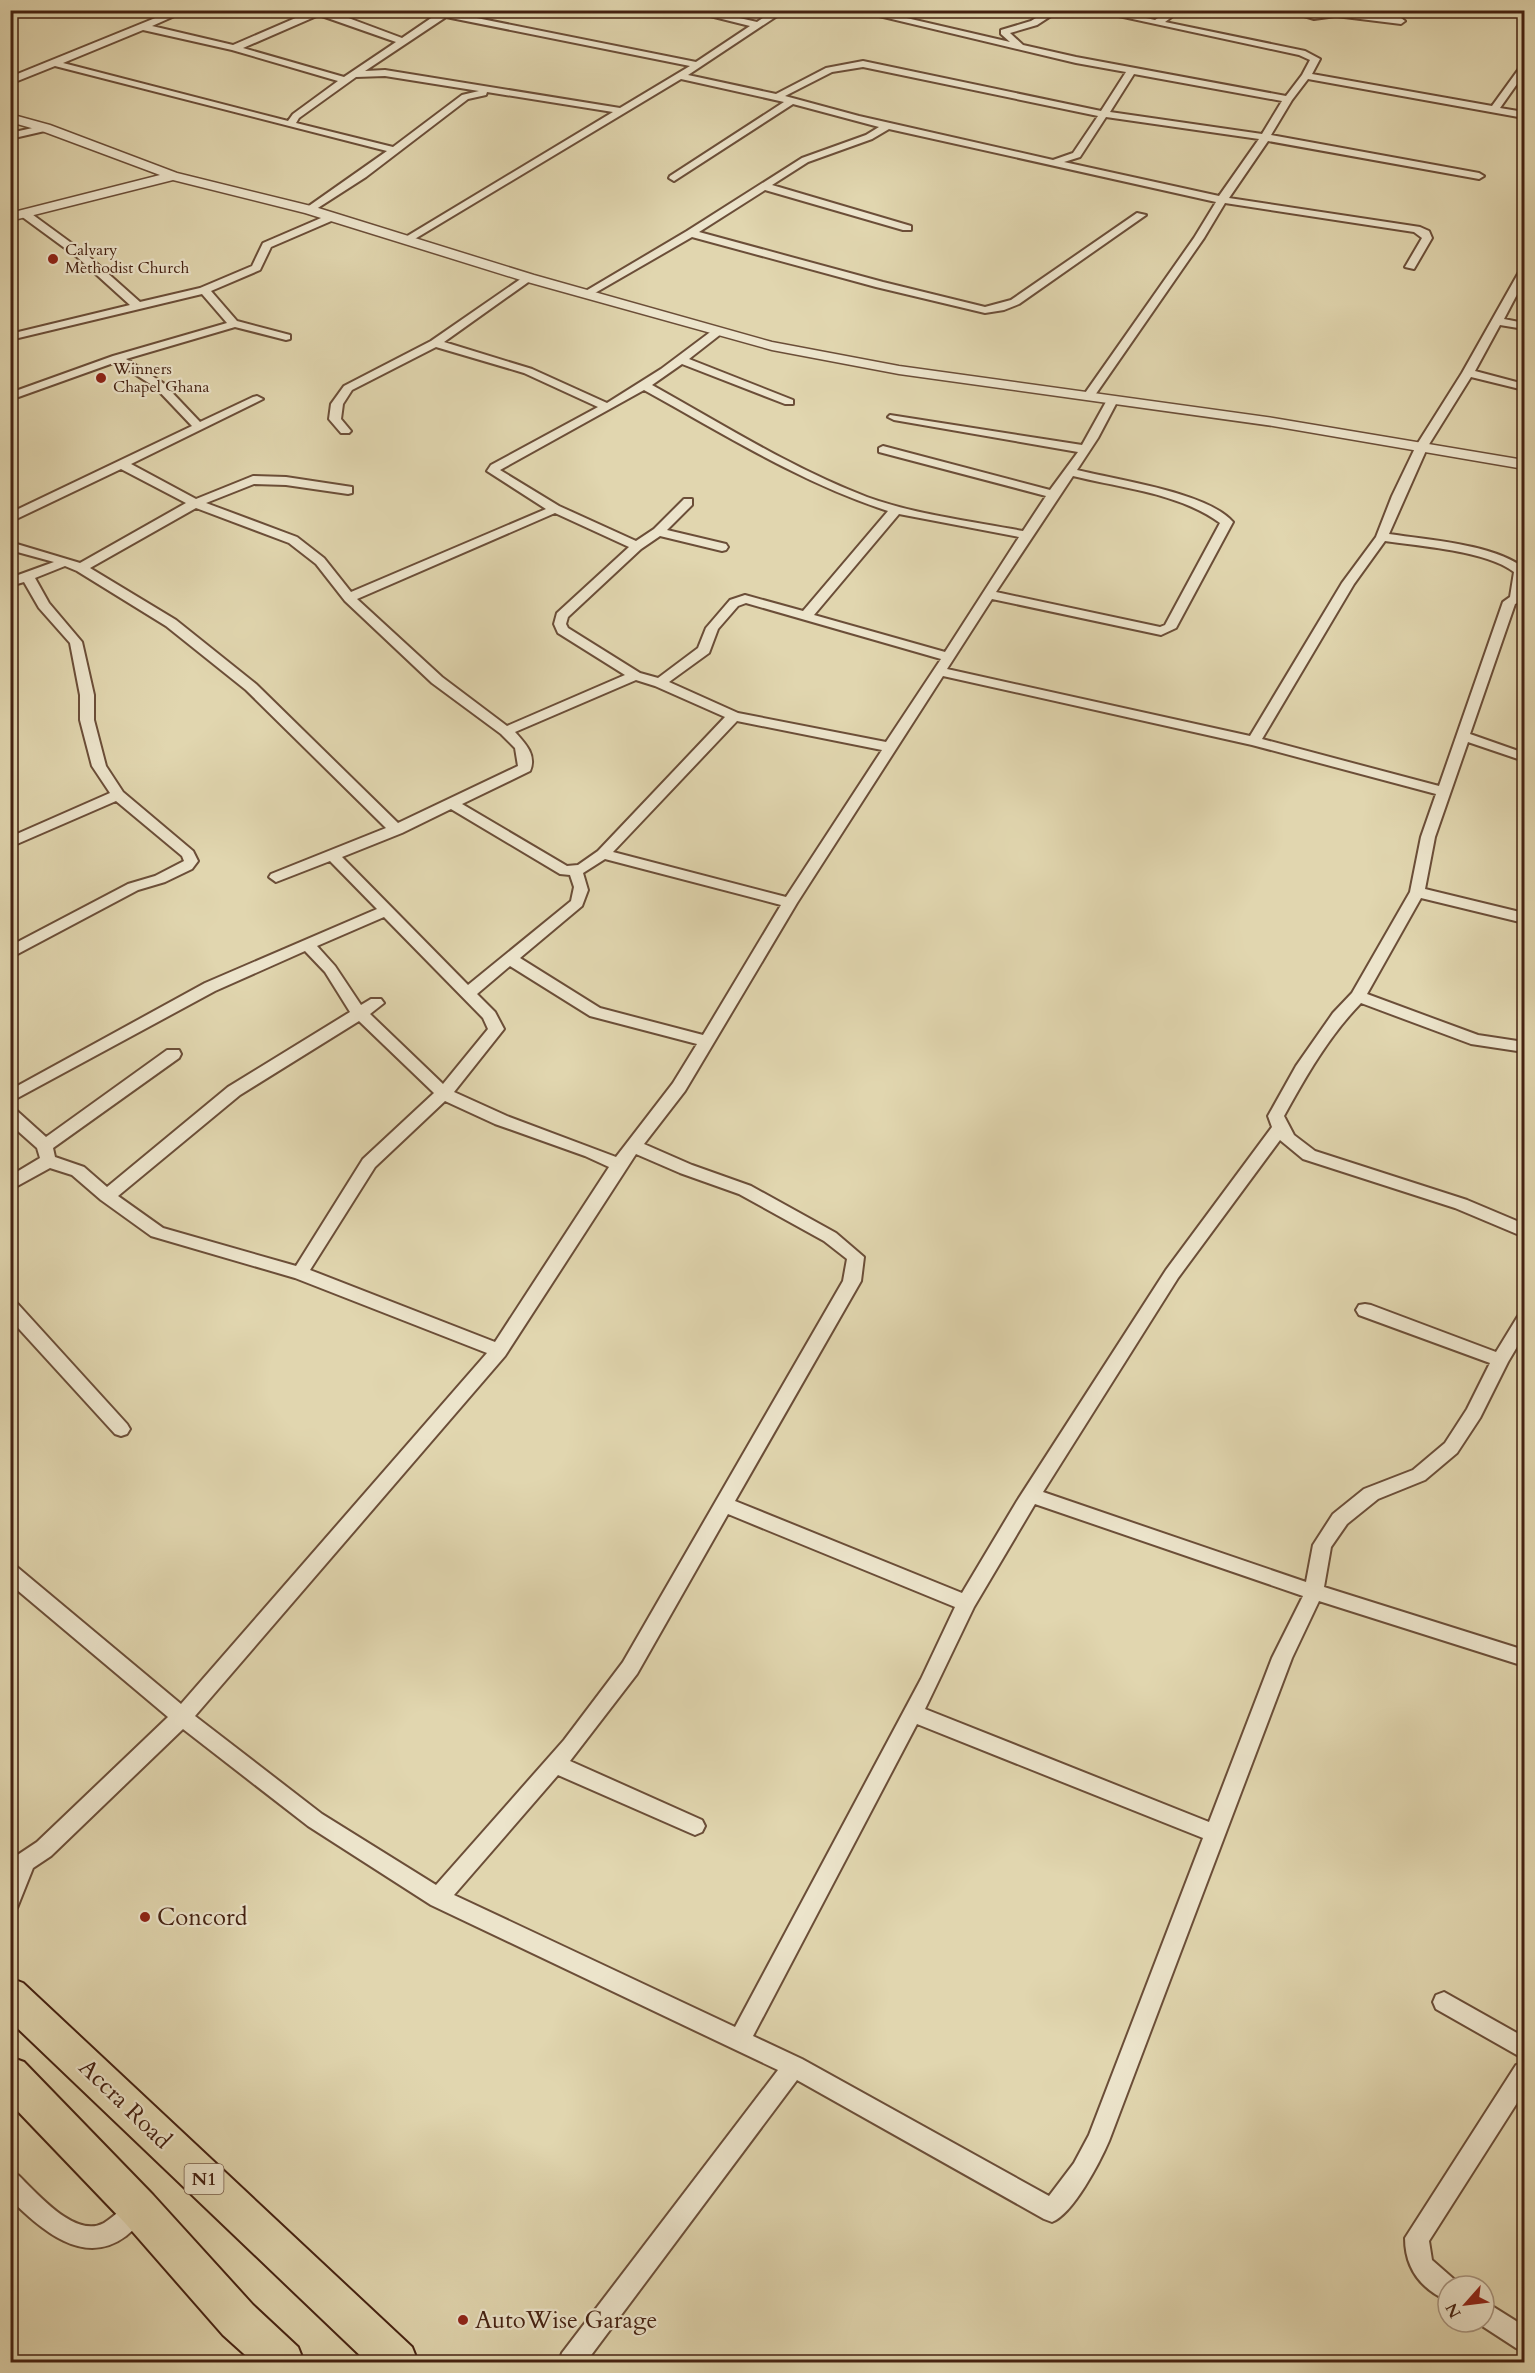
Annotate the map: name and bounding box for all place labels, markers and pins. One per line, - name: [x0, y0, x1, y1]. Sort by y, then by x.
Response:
- place label: Calvary Methodist Church: [65, 239, 189, 279]
- marker: Calvary Methodist Church: [46, 252, 60, 266]
- place label: Winners Chapel Ghana: [112, 358, 210, 398]
- marker: Winners Chapel Ghana: [94, 371, 108, 385]
- place label: Concord: [157, 1901, 248, 1934]
- marker: Concord: [138, 1910, 152, 1924]
- place label: AutoWise Garage: [475, 2304, 657, 2337]
- marker: AutoWise Garage: [456, 2313, 470, 2327]

